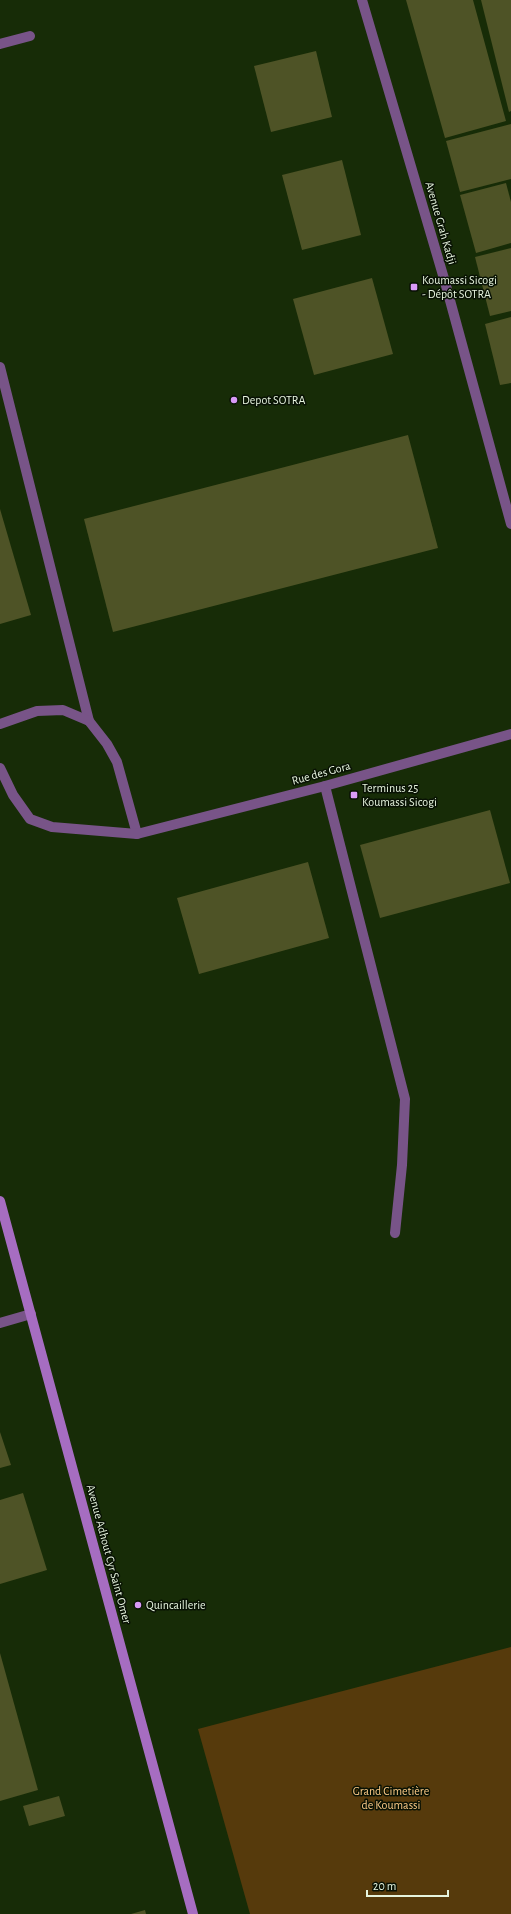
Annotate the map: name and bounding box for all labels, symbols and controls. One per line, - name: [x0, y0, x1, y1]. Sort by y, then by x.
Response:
- street label: Avenue Grah Kadji: [422, 180, 459, 266]
- place label: Koumassi Sicogi - Dépôt SOTRA: [422, 274, 497, 300]
- marker: Koumassi Sicogi - Dépôt SOTRA: [409, 282, 419, 292]
- place label: Depot SOTRA: [242, 394, 305, 406]
- marker: Depot SOTRA: [229, 395, 239, 405]
- street label: Rue des Gora: [290, 759, 352, 787]
- place label: Terminus 25 Koumassi Sicogi: [362, 782, 437, 808]
- marker: Terminus 25 Koumassi Sicogi: [349, 790, 359, 800]
- street label: Avenue Adhout Cyr Saint Omer: [84, 1483, 133, 1625]
- place label: Quincaillerie: [146, 1599, 206, 1612]
- marker: Quincaillerie: [133, 1600, 143, 1610]
- park label: Grand Cimetière de Koumassi: [353, 1785, 429, 1811]
- scale bar: [367, 1872, 448, 1898]
- text: 20 m: [373, 1880, 396, 1892]

